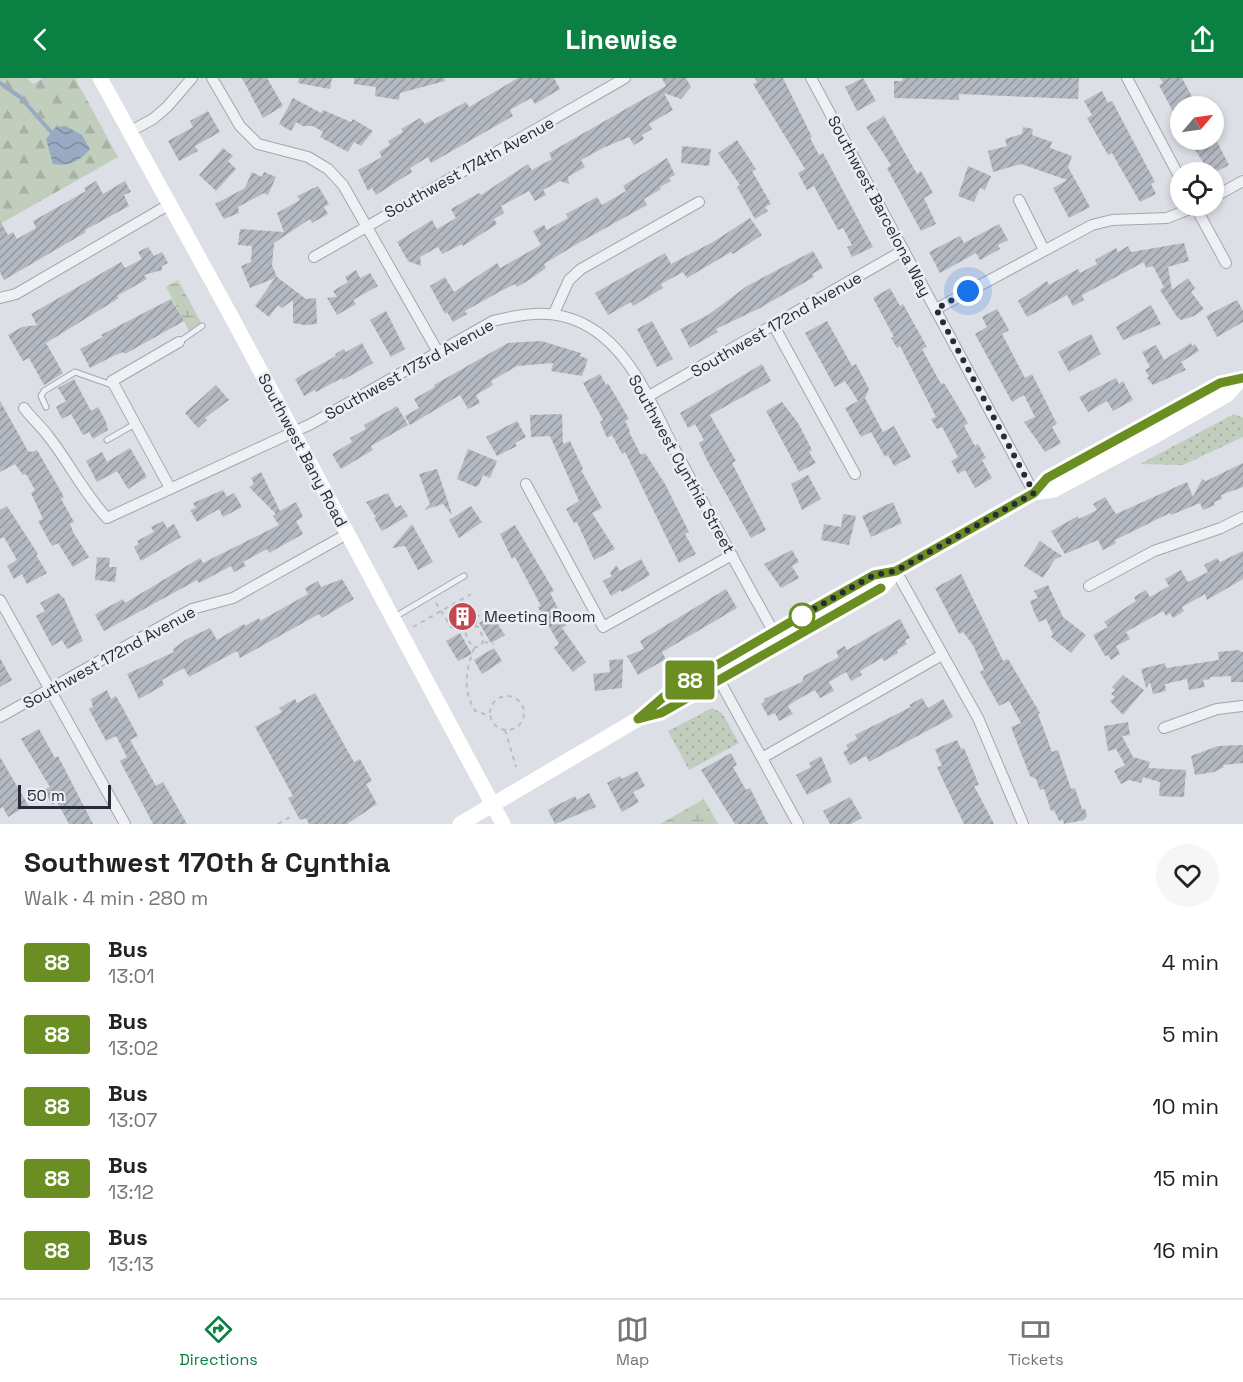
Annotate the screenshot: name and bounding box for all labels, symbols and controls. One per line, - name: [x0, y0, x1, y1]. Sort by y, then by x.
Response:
- text: Linewise: [565, 22, 678, 57]
- icon: back: [24, 23, 57, 56]
- icon: share: [1186, 23, 1219, 56]
- north arrow: [1170, 96, 1224, 150]
- map controls: [1170, 96, 1224, 216]
- street label: Southwest 174th Avenue: [381, 112, 558, 223]
- street label: Southwest Barcelona Way: [823, 112, 936, 301]
- button: locate: [1170, 162, 1224, 216]
- street label: Southwest 172nd Avenue: [687, 267, 866, 382]
- your location: [953, 276, 983, 306]
- street label: Southwest 173rd Avenue: [321, 314, 498, 425]
- street label: Southwest Bany Road: [253, 370, 352, 531]
- street label: Southwest Cynthia Street: [624, 371, 740, 557]
- building icon: Meeting Room: [447, 600, 479, 632]
- street label: Southwest 172nd Avenue: [19, 601, 199, 714]
- unlabelled marker: [789, 603, 815, 629]
- place label: Meeting Room: [484, 606, 596, 627]
- line badge: 88: [663, 660, 717, 700]
- text: 88: [677, 667, 703, 694]
- scale bar: [18, 782, 111, 810]
- text: 50 m: [27, 785, 65, 806]
- text: Southwest 170th & Cynthia: [24, 844, 390, 880]
- button: heart: [1156, 844, 1219, 907]
- text: Walk · 4 min · 280 m: [24, 885, 208, 911]
- text: Bus: [108, 935, 148, 963]
- text: 4 min: [1162, 948, 1219, 976]
- text: 88: [44, 949, 70, 976]
- text: 13:01: [108, 963, 155, 989]
- text: Bus: [108, 1007, 148, 1035]
- text: 5 min: [1162, 1020, 1219, 1048]
- text: 88: [44, 1021, 70, 1048]
- text: 13:02: [108, 1035, 158, 1061]
- text: Bus: [108, 1079, 148, 1107]
- text: 10 min: [1152, 1092, 1219, 1120]
- text: 88: [44, 1093, 70, 1120]
- text: 13:07: [108, 1107, 157, 1133]
- text: Bus: [108, 1151, 148, 1179]
- text: 15 min: [1153, 1164, 1219, 1192]
- text: 88: [44, 1165, 70, 1192]
- text: 13:12: [108, 1179, 154, 1205]
- text: Bus: [108, 1223, 148, 1251]
- text: 16 min: [1153, 1236, 1219, 1264]
- text: 88: [44, 1237, 70, 1264]
- text: 13:13: [108, 1251, 154, 1277]
- tab: Directions: [179, 1313, 258, 1370]
- tab: Map: [616, 1313, 649, 1370]
- tab: Tickets: [1008, 1313, 1064, 1370]

